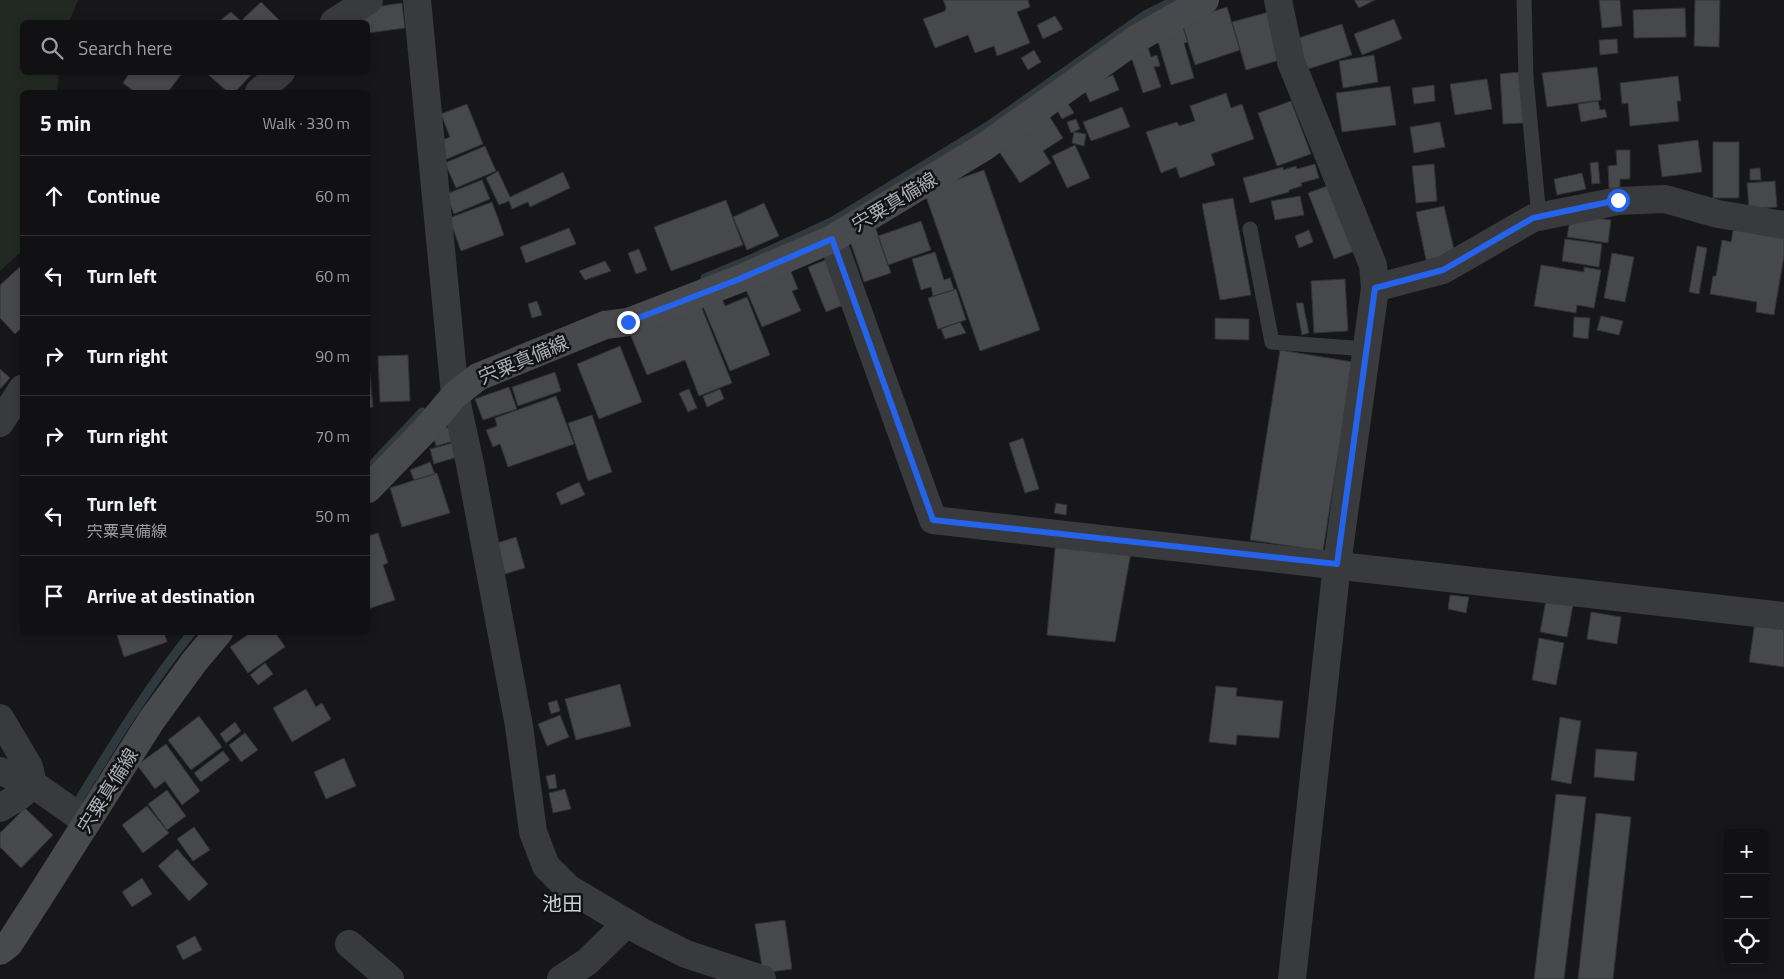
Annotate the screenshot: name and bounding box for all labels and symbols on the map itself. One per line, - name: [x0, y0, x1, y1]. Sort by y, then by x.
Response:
- street label: 宍粟真備線: [846, 164, 942, 238]
- route start: [1607, 189, 1630, 212]
- route end: [617, 311, 640, 334]
- street label: 宍粟真備線: [474, 327, 572, 391]
- street label: 宍粟真備線: [70, 742, 144, 838]
- district label: 池田: [542, 888, 582, 919]

